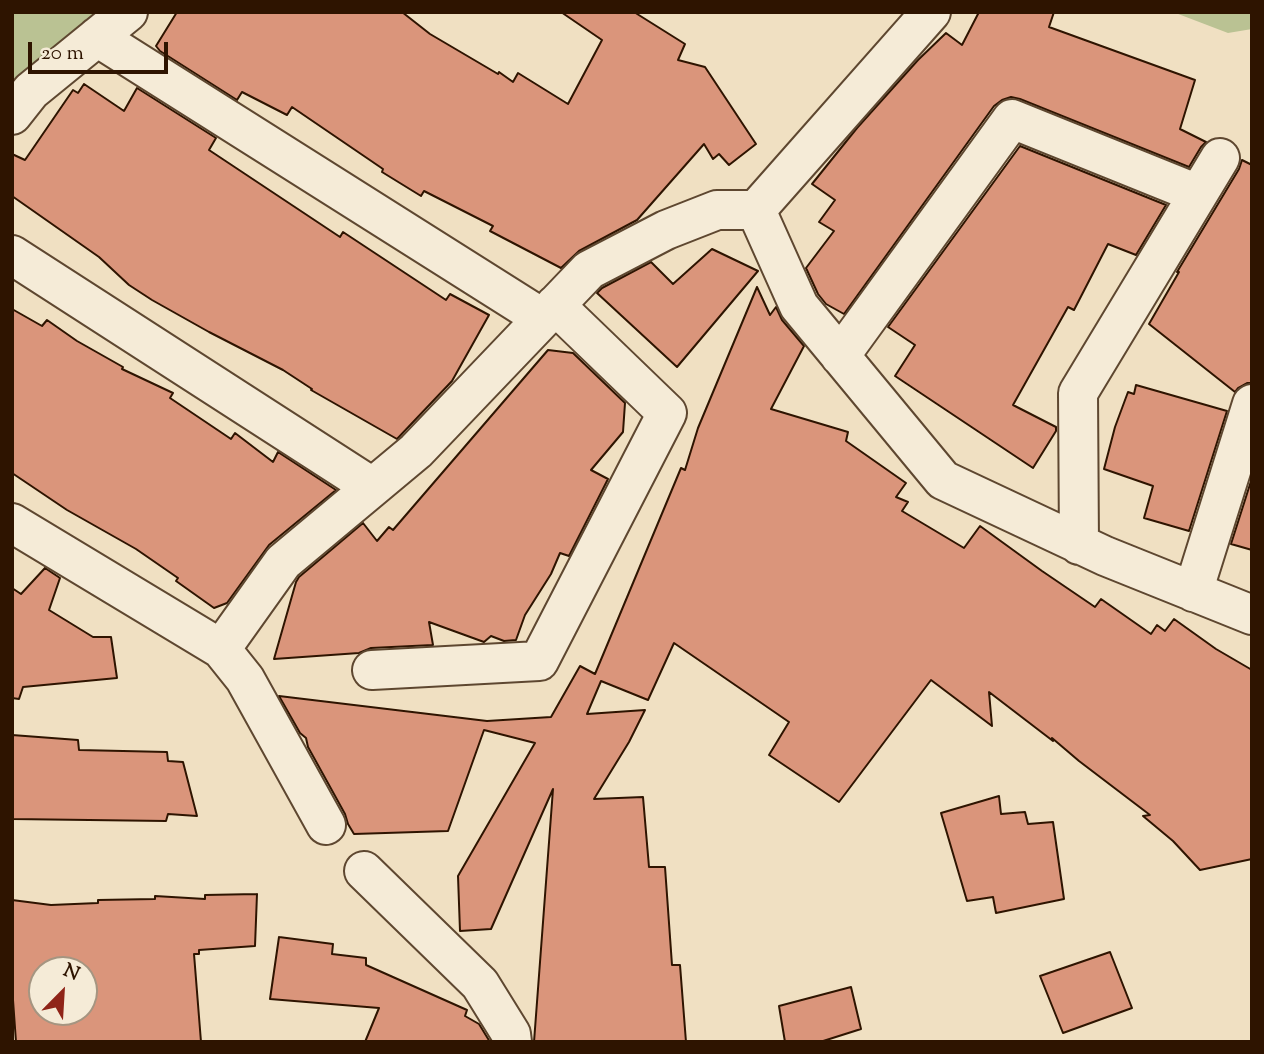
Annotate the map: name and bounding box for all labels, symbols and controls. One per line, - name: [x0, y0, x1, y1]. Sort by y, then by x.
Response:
- scale bar: [32, 28, 172, 72]
- text: 20 m: [41, 39, 84, 69]
- north arrow: [28, 956, 98, 1026]
- text: N: [59, 958, 83, 989]

